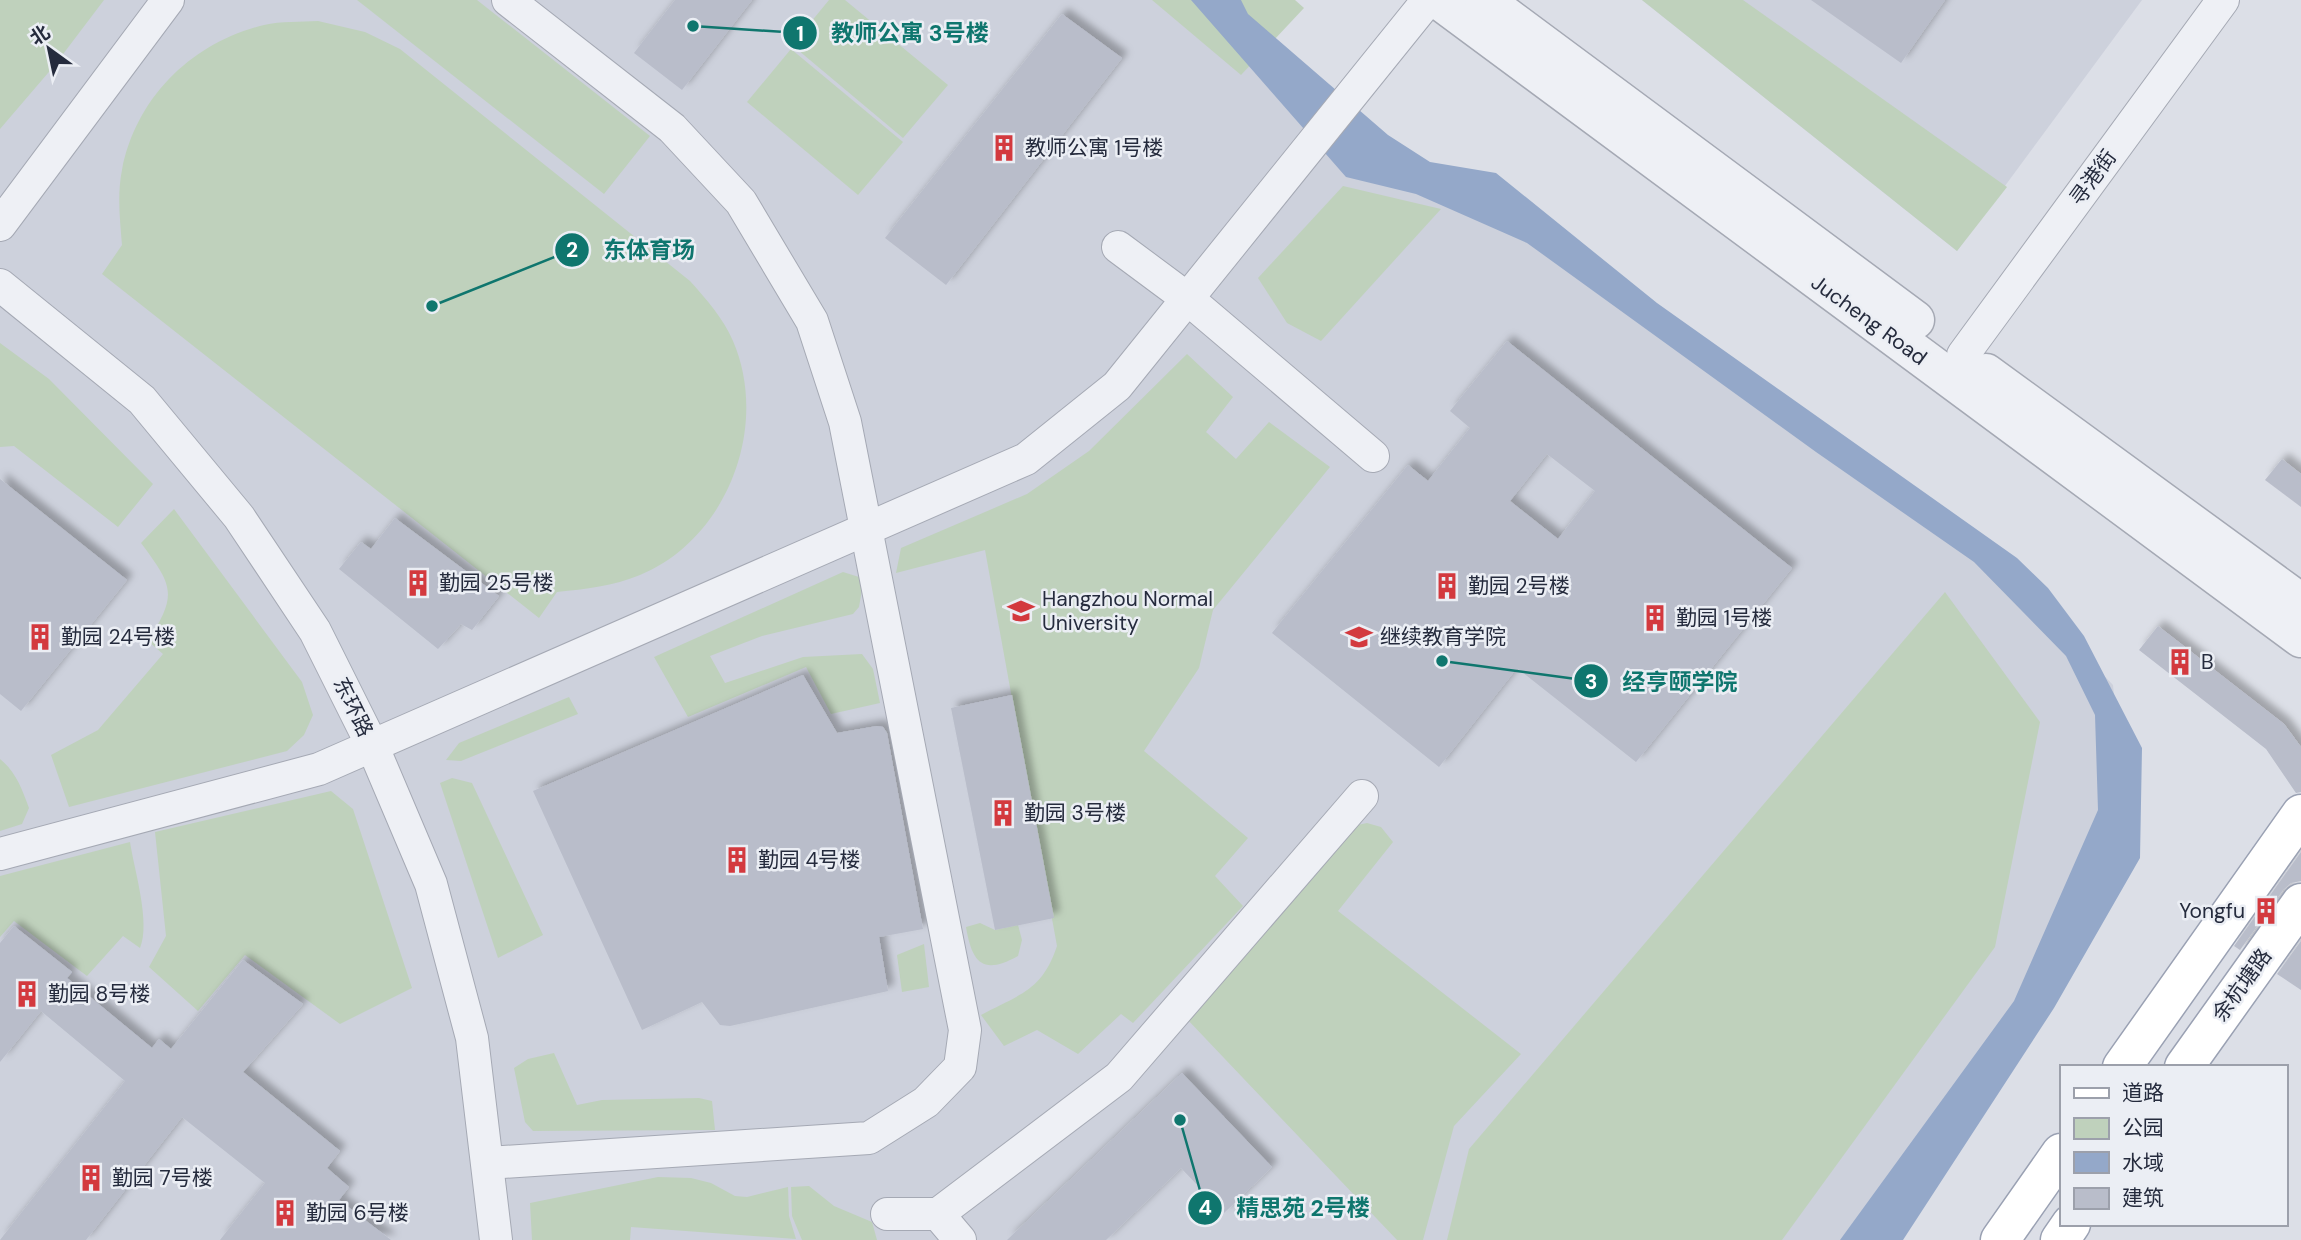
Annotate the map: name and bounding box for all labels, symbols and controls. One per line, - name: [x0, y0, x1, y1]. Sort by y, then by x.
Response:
- callout: 教师公寓 3号楼: [783, 11, 1003, 55]
- north arrow: [14, 14, 84, 84]
- text: 教师公寓 3号楼: [831, 18, 989, 48]
- text: 北: [25, 20, 55, 51]
- text: 1: [796, 20, 804, 48]
- building icon: 教师公寓 1号楼: [989, 133, 1019, 163]
- place label: 教师公寓 1号楼: [1025, 134, 1163, 162]
- street label: 寻港街: [2063, 144, 2123, 212]
- callout: 东体育场: [554, 228, 709, 272]
- text: 东体育场: [603, 235, 695, 265]
- text: 2: [566, 236, 578, 264]
- street label: Jucheng Road: [1805, 268, 1933, 372]
- building icon: 勤园 25号楼: [403, 568, 433, 598]
- place label: 勤园 25号楼: [439, 569, 554, 597]
- building icon: 勤园 2号楼: [1432, 571, 1462, 601]
- place label: 勤园 2号楼: [1468, 572, 1570, 600]
- place label: Hangzhou Normal University: [1042, 585, 1213, 637]
- school or university icon: Hangzhou Normal University: [1006, 596, 1036, 626]
- building icon: 勤园 1号楼: [1640, 603, 1670, 633]
- place label: 勤园 1号楼: [1676, 604, 1772, 632]
- building icon: 勤园 24号楼: [25, 622, 55, 652]
- school or university icon: 继续教育学院: [1344, 622, 1374, 652]
- place label: 勤园 24号楼: [61, 623, 175, 651]
- place label: 继续教育学院: [1380, 623, 1506, 651]
- building icon: B: [2165, 647, 2195, 677]
- place label: B: [2201, 648, 2214, 676]
- callout: 经亨颐学院: [1573, 659, 1751, 703]
- text: 经亨颐学院: [1623, 667, 1738, 697]
- text: 3: [1585, 668, 1597, 696]
- street label: 东环路: [327, 673, 379, 741]
- building icon: 勤园 3号楼: [988, 798, 1018, 828]
- place label: 勤园 3号楼: [1024, 799, 1126, 827]
- building icon: 勤园 4号楼: [722, 845, 752, 875]
- place label: 勤园 4号楼: [758, 846, 860, 874]
- building icon: Yongfu: [2251, 896, 2281, 926]
- place label: Yongfu: [2179, 897, 2245, 925]
- street label: 余杭塘路: [2206, 943, 2278, 1027]
- building icon: 勤园 8号楼: [12, 979, 42, 1009]
- place label: 勤园 8号楼: [48, 980, 150, 1008]
- legend: [2060, 1065, 2287, 1226]
- text: 道路: [2122, 1079, 2164, 1107]
- text: 公园: [2122, 1114, 2164, 1142]
- text: 水域: [2122, 1149, 2164, 1177]
- building icon: 勤园 7号楼: [76, 1163, 106, 1193]
- place label: 勤园 7号楼: [112, 1164, 213, 1192]
- text: 建筑: [2122, 1184, 2164, 1212]
- callout: 精思苑 2号楼: [1187, 1186, 1384, 1230]
- text: 精思苑 2号楼: [1236, 1193, 1370, 1223]
- text: 4: [1198, 1194, 1212, 1222]
- building icon: 勤园 6号楼: [270, 1198, 300, 1228]
- place label: 勤园 6号楼: [306, 1199, 409, 1227]

